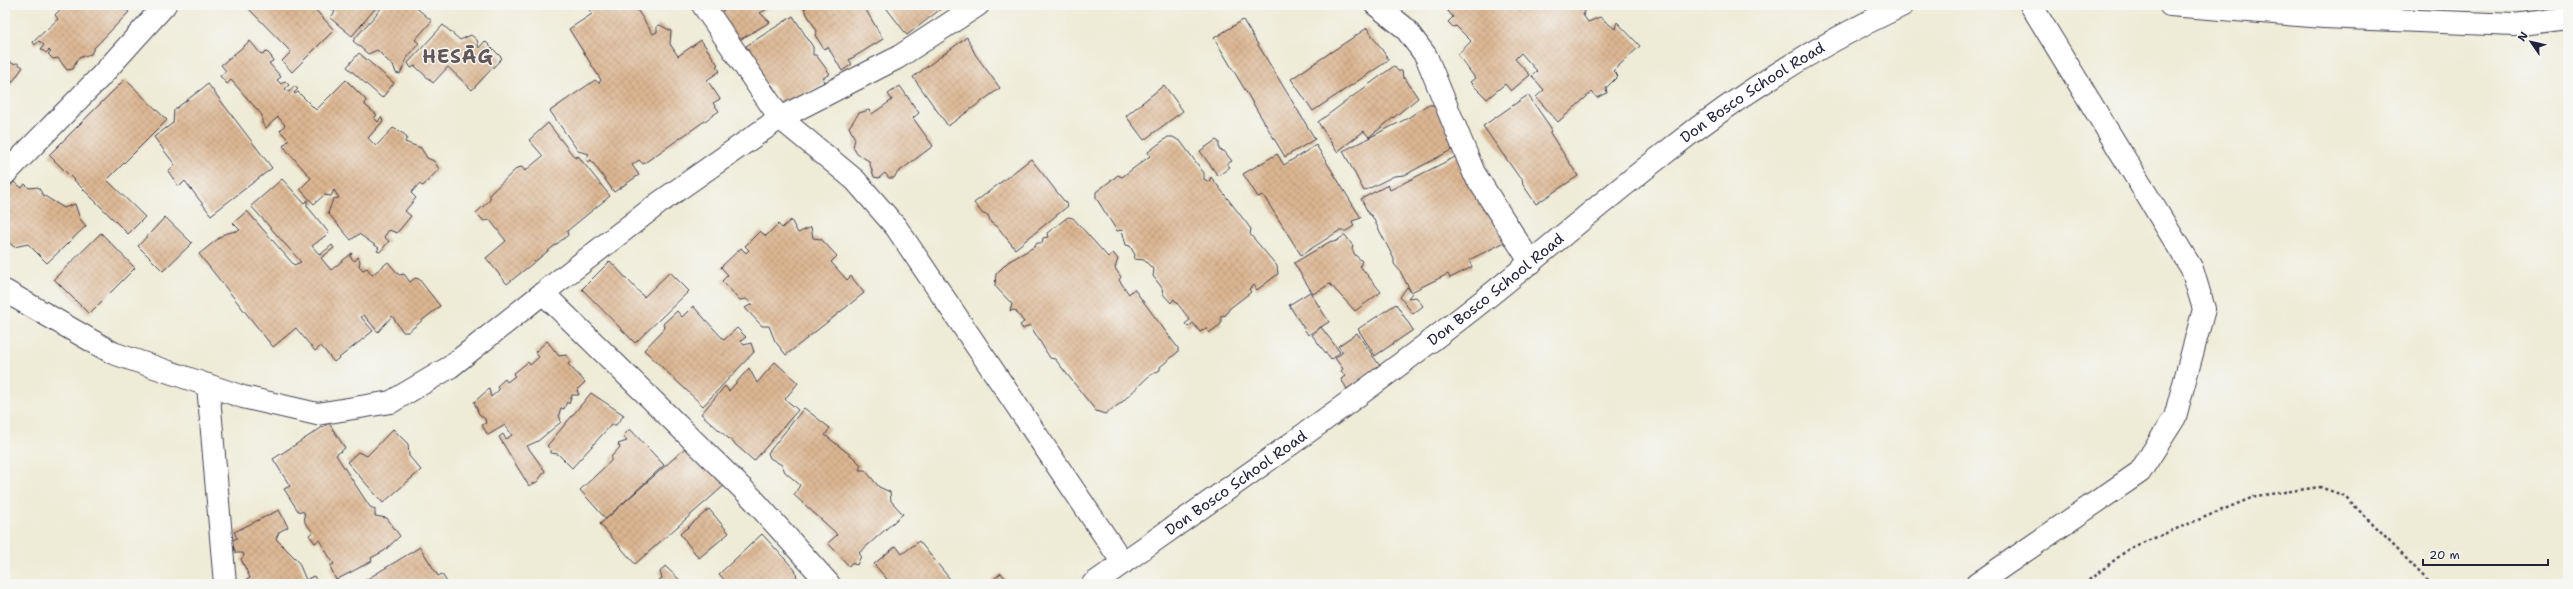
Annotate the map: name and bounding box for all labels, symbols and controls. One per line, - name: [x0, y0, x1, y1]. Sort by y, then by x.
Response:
- north arrow: [2511, 22, 2551, 62]
- text: N: [2514, 29, 2532, 44]
- street label: Don Bosco School Road: [1676, 37, 1829, 148]
- district label: HESĀG: [422, 44, 494, 69]
- street label: Don Bosco School Road: [1423, 228, 1568, 350]
- street label: Don Bosco School Road: [1161, 425, 1311, 540]
- scale bar: [2423, 541, 2548, 567]
- text: 20 m: [2429, 547, 2460, 563]

